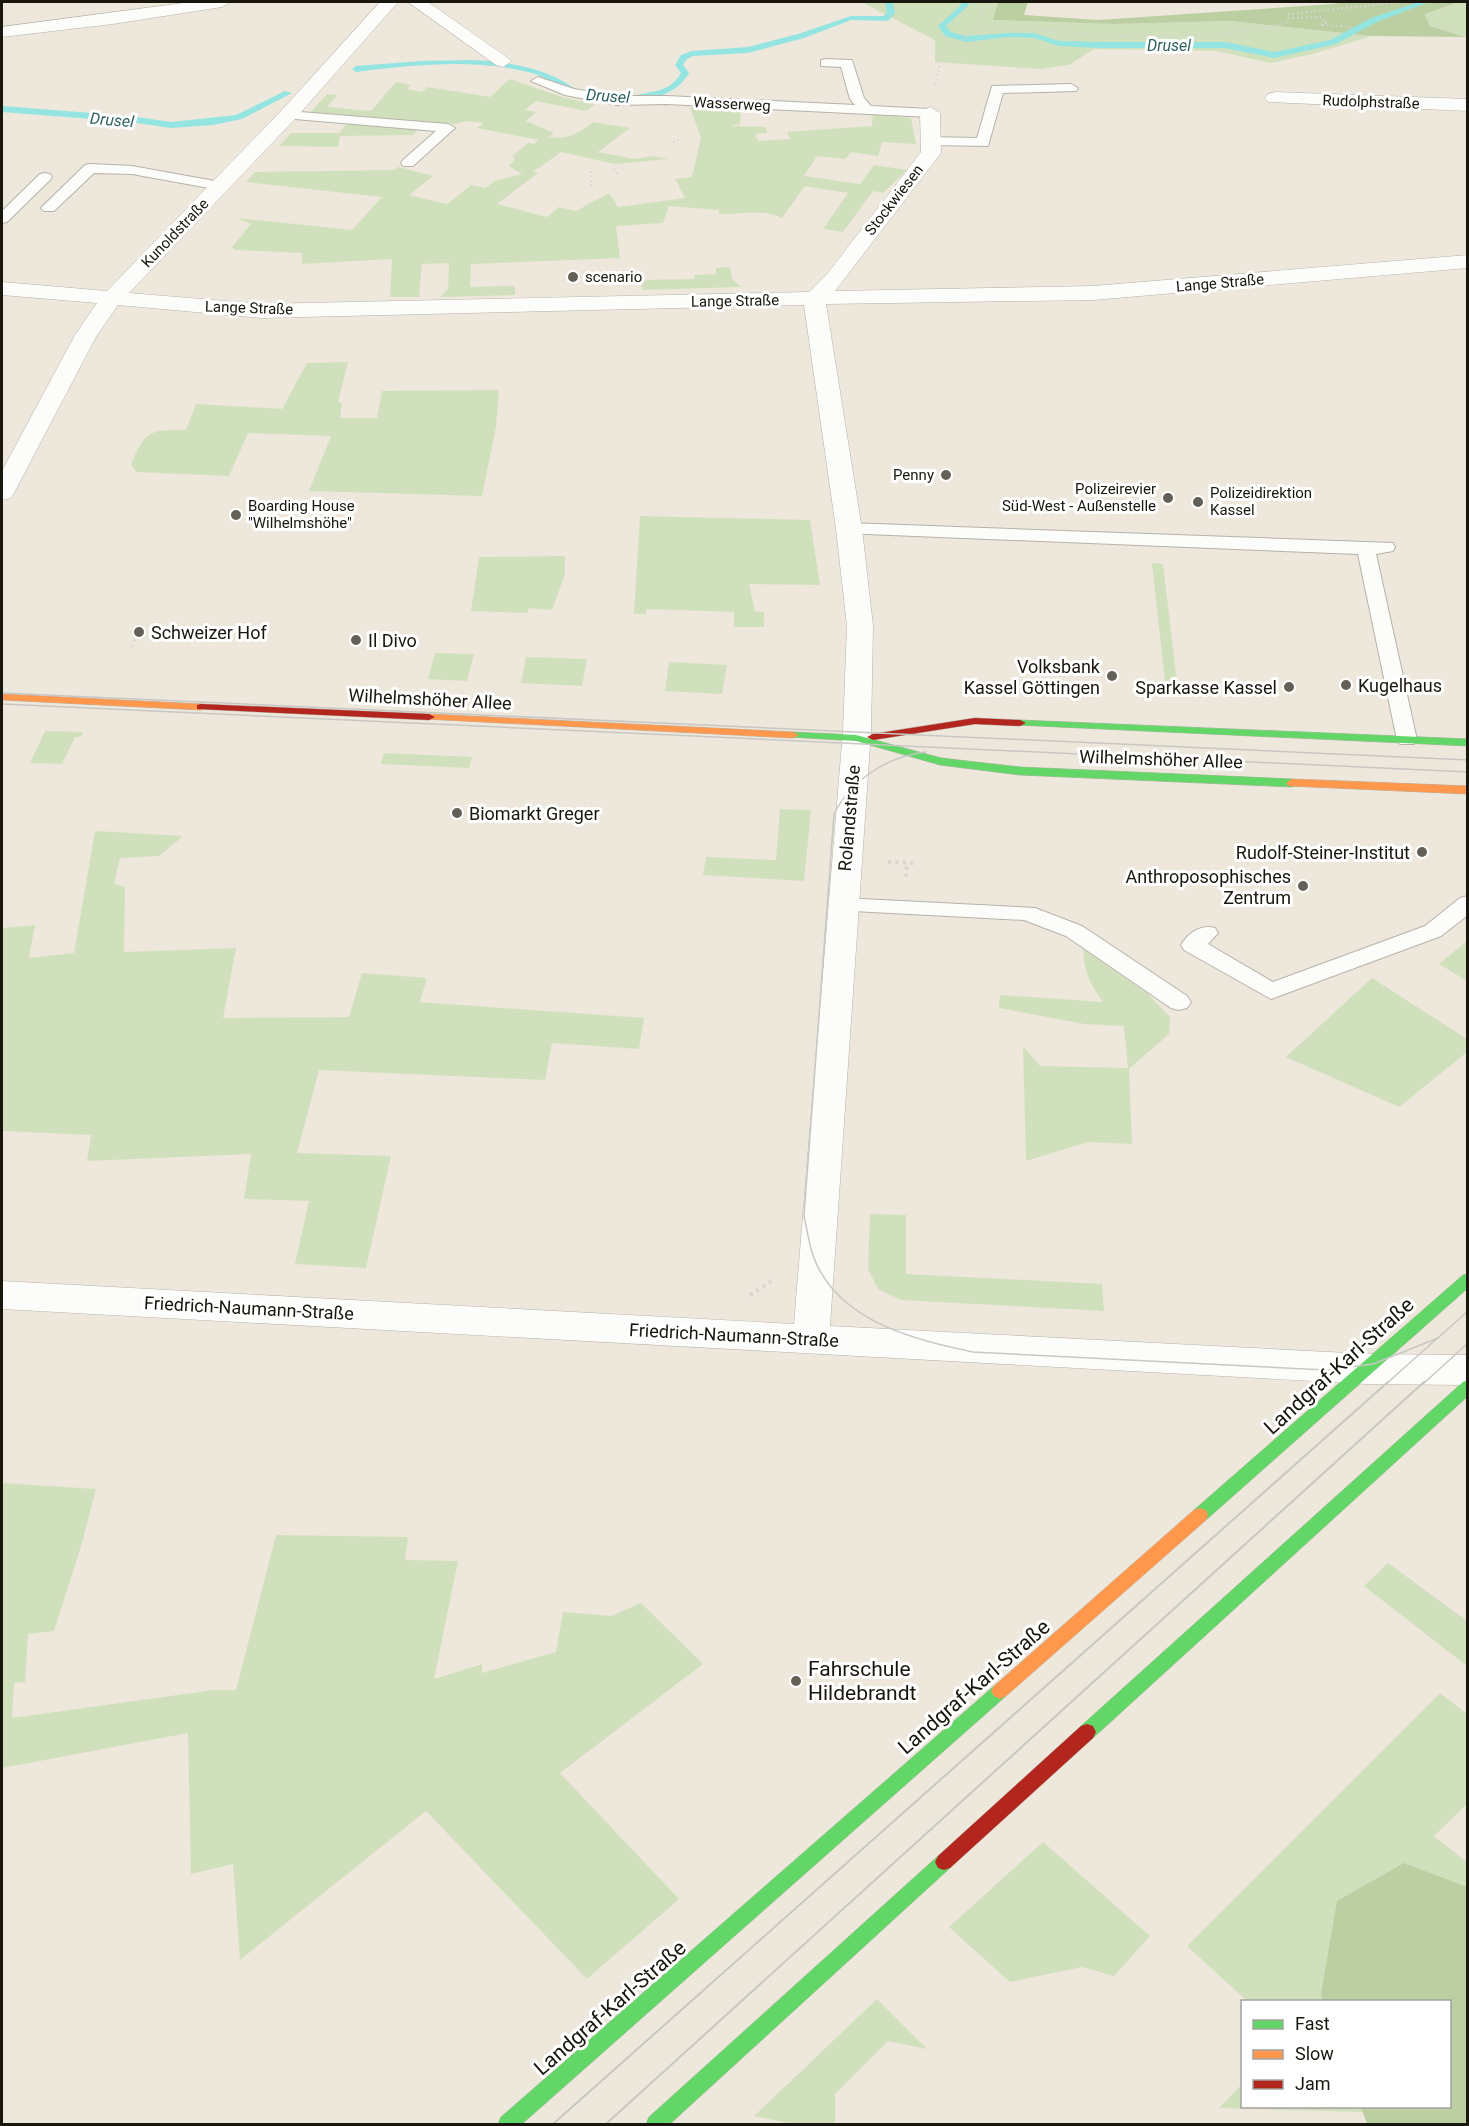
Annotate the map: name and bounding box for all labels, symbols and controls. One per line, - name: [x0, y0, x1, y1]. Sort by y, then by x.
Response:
- water label: Drusel: [1147, 36, 1191, 55]
- water label: Drusel: [585, 85, 631, 107]
- street label: Rudolphstraße: [1322, 91, 1420, 113]
- street label: Wasserweg: [693, 93, 771, 115]
- water label: Drusel: [89, 109, 135, 131]
- street label: Stockwiesen: [861, 161, 927, 239]
- street label: Kunoldstraße: [138, 195, 212, 271]
- place label: scenario: [585, 268, 642, 286]
- marker: scenario: [566, 270, 580, 284]
- street label: Lange Straße: [1175, 270, 1265, 296]
- street label: Lange Straße: [691, 291, 779, 311]
- street label: Lange Straße: [205, 297, 293, 319]
- place label: Penny: [893, 466, 934, 484]
- marker: Penny: [939, 468, 953, 482]
- place label: Polizeirevier Süd-West - Außenstelle: [1002, 480, 1156, 515]
- place label: Polizeidirektion Kassel: [1210, 484, 1312, 519]
- marker: Polizeirevier Süd-West - Außenstelle: [1161, 491, 1175, 505]
- marker: Polizeidirektion Kassel: [1191, 495, 1205, 509]
- place label: Boarding House "Wilhelmshöhe": [248, 497, 355, 532]
- marker: Boarding House "Wilhelmshöhe": [229, 508, 243, 522]
- place label: Schweizer Hof: [151, 622, 267, 643]
- marker: Schweizer Hof: [132, 625, 146, 639]
- place label: Il Divo: [368, 630, 417, 651]
- marker: Il Divo: [349, 633, 363, 647]
- place label: Volksbank Kassel Göttingen: [964, 656, 1101, 698]
- marker: Volksbank Kassel Göttingen: [1105, 669, 1119, 683]
- place label: Kugelhaus: [1358, 675, 1442, 696]
- place label: Sparkasse Kassel: [1135, 677, 1277, 698]
- marker: Kugelhaus: [1339, 678, 1353, 692]
- marker: Sparkasse Kassel: [1282, 680, 1296, 694]
- street label: Wilhelmshöher Allee: [348, 684, 512, 714]
- street label: Wilhelmshöher Allee: [1079, 746, 1243, 772]
- street label: Rolandstraße: [834, 764, 864, 872]
- place label: Biomarkt Greger: [469, 803, 600, 824]
- marker: Biomarkt Greger: [450, 806, 464, 820]
- place label: Rudolf-Steiner-Institut: [1236, 842, 1410, 863]
- marker: Rudolf-Steiner-Institut: [1415, 845, 1429, 859]
- place label: Anthroposophisches Zentrum: [1126, 866, 1291, 908]
- marker: Anthroposophisches Zentrum: [1296, 879, 1310, 893]
- street label: Friedrich-Naumann-Straße: [144, 1292, 354, 1324]
- street label: Landgraf-Karl-Straße: [1259, 1293, 1419, 1439]
- street label: Friedrich-Naumann-Straße: [629, 1319, 839, 1351]
- street label: Landgraf-Karl-Straße: [893, 1615, 1055, 1759]
- place label: Fahrschule Hildebrandt: [808, 1657, 917, 1705]
- marker: Fahrschule Hildebrandt: [789, 1674, 803, 1688]
- street label: Landgraf-Karl-Straße: [529, 1936, 691, 2080]
- legend: [1241, 2000, 1451, 2108]
- text: Fast: [1295, 2013, 1330, 2034]
- text: Slow: [1295, 2043, 1334, 2064]
- text: Jam: [1295, 2073, 1331, 2094]

